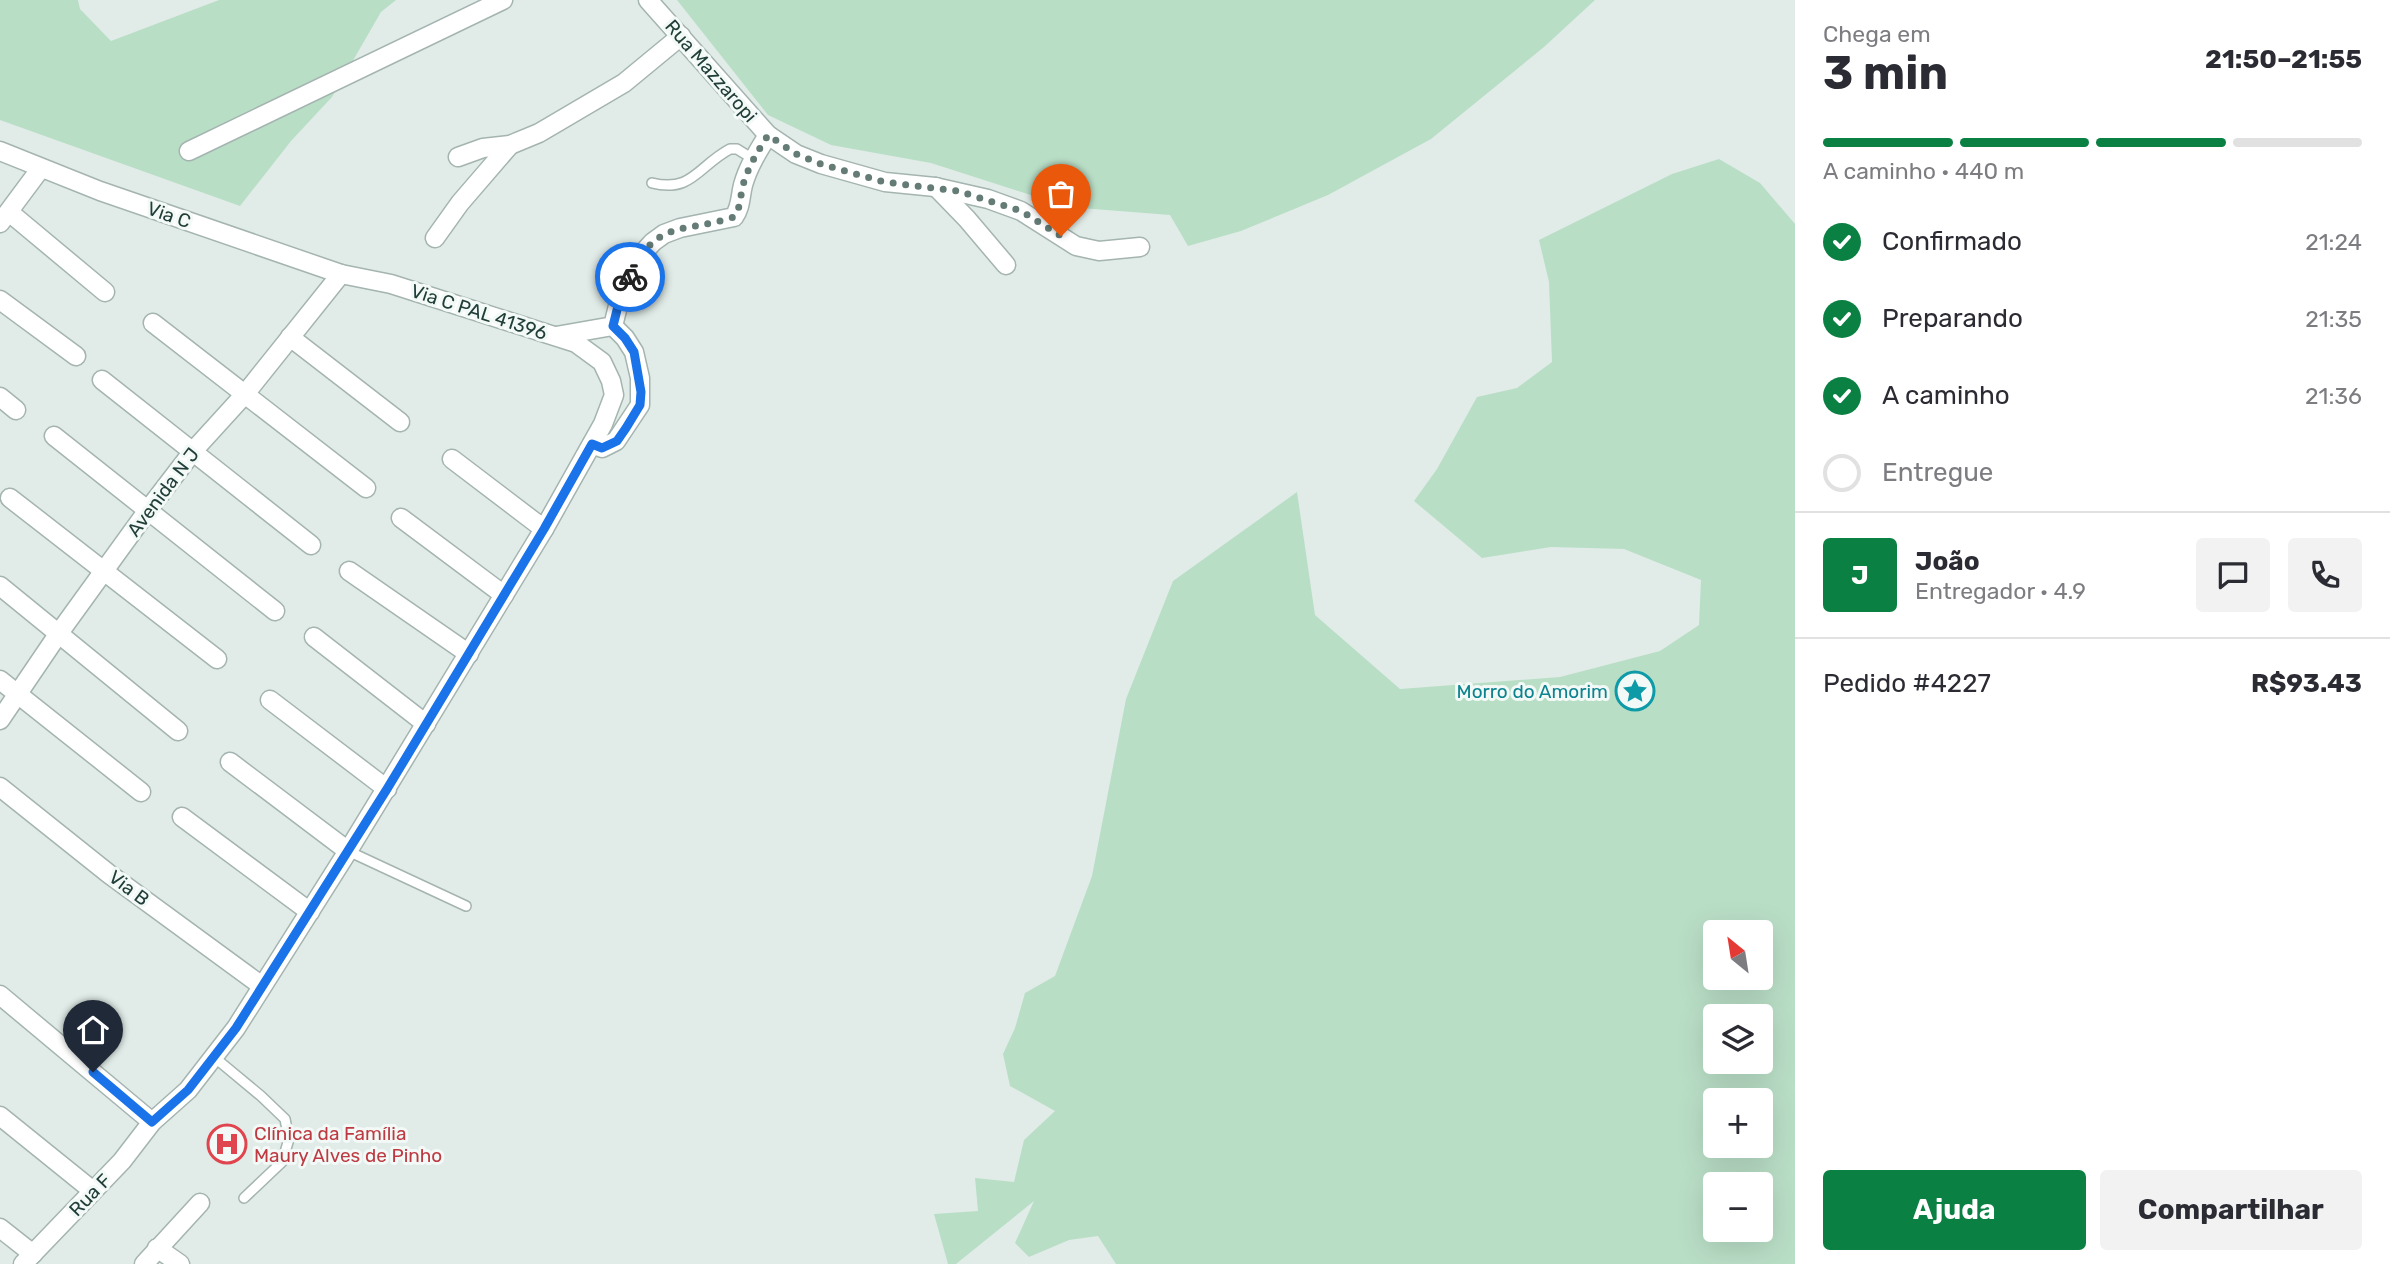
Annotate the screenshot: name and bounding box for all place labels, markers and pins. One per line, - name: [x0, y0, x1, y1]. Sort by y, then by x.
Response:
- pin: [1031, 164, 1091, 236]
- place icon: Morro do Amorim: [1614, 670, 1656, 712]
- place label: Morro do Amorim: [1457, 680, 1608, 703]
- pin: [63, 1000, 123, 1072]
- place label: Clínica da Família Maury Alves de Pinho: [254, 1122, 442, 1167]
- hospital icon: Clínica da Família Maury Alves de Pinho: [206, 1123, 248, 1165]

